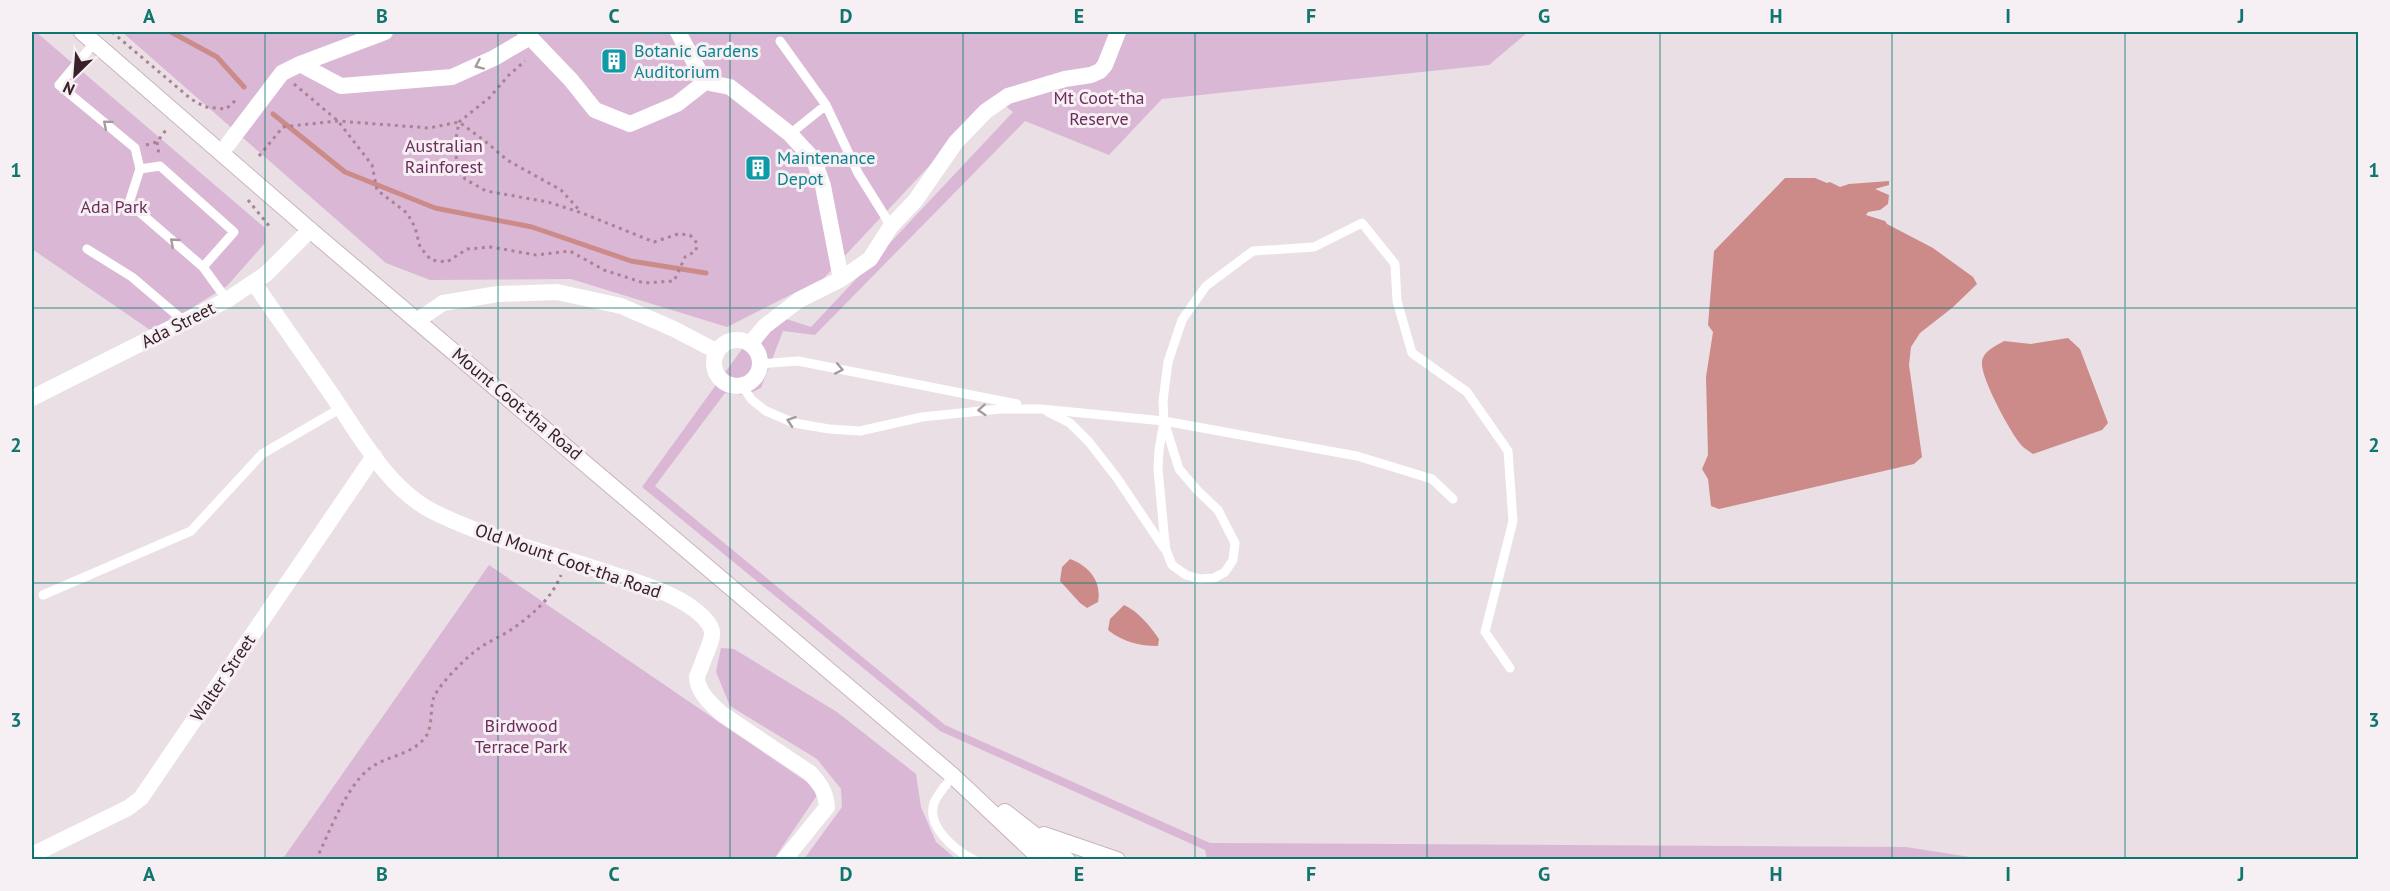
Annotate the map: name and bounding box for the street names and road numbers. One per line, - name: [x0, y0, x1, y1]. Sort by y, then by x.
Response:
- street label: Ada Street: [137, 296, 219, 353]
- street label: Mount Coot-tha Road: [447, 342, 587, 465]
- street label: Old Mount Coot-tha Road: [472, 518, 664, 603]
- street label: Walter Street: [185, 630, 260, 726]

